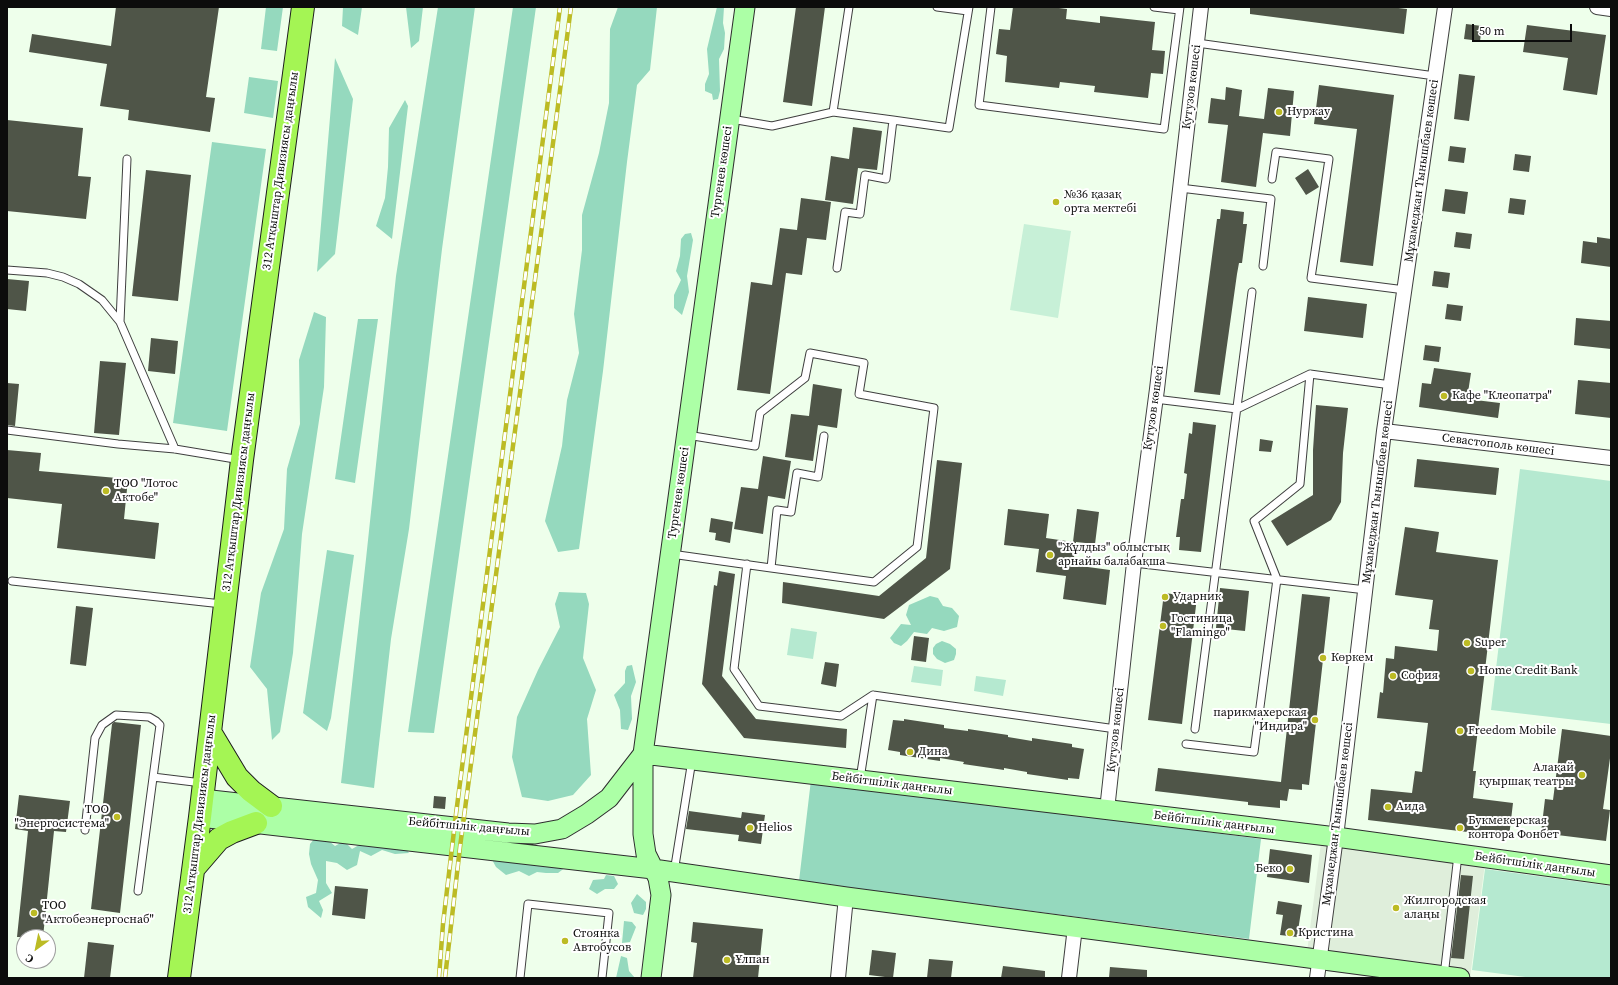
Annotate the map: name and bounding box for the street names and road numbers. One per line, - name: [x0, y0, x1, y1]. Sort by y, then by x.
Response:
- street label: Кутузов көшесі: [1180, 44, 1204, 130]
- street label: 312 Атқыштар Дивизиясы даңғылы: [260, 71, 302, 271]
- street label: Мұхамеджан Тынышбаев көшесі: [1402, 79, 1442, 263]
- street label: Тургенев көшесі: [708, 125, 736, 219]
- street label: Кутузов көшесі: [1141, 365, 1167, 451]
- street label: 312 Атқыштар Дивизиясы даңғылы: [220, 392, 258, 592]
- street label: Мұхамеджан Тынышбаев көшесі: [1360, 400, 1396, 584]
- street label: Севастополь көшесі: [1441, 431, 1555, 459]
- street label: Тургенев көшесі: [665, 446, 693, 540]
- street label: Кутузов көшесі: [1104, 687, 1128, 773]
- street label: 312 Атқыштар Дивизиясы даңғылы: [181, 714, 219, 914]
- street label: Мұхамеджан Тынышбаев көшесі: [1320, 722, 1356, 906]
- street label: Бейбітшілік даңғылы: [831, 769, 953, 799]
- street label: Бейбітшілік даңғылы: [1153, 808, 1275, 838]
- street label: Бейбітшілік даңғылы: [408, 815, 530, 839]
- street label: Бейбітшілік даңғылы: [1474, 849, 1596, 881]

